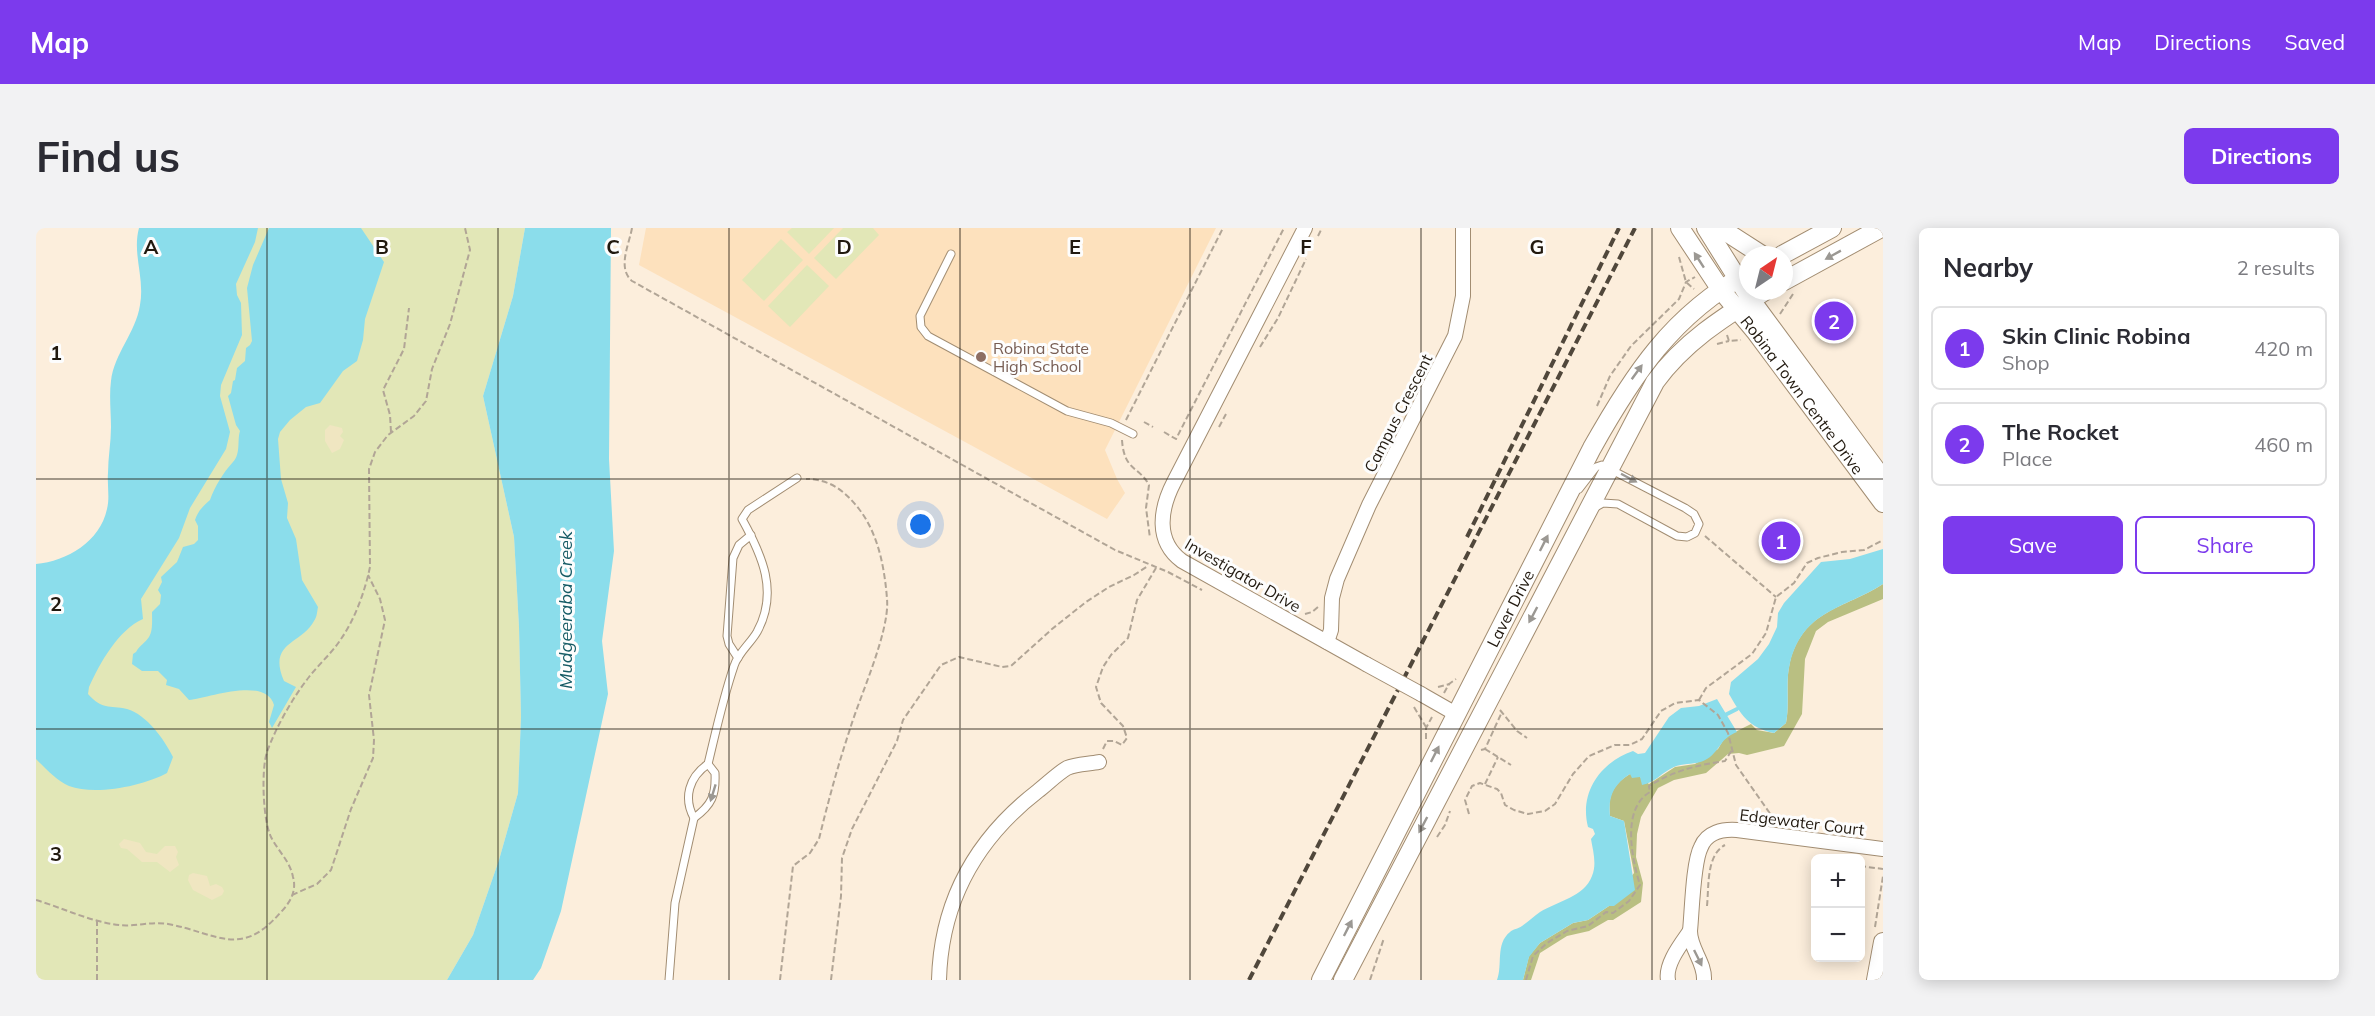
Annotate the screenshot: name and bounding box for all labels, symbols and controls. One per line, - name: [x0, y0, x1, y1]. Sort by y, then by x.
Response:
- text: Map: [30, 25, 89, 60]
- text: Map: [2078, 29, 2121, 55]
- text: Directions: [2154, 29, 2251, 55]
- text: Saved: [2284, 29, 2345, 55]
- button: Directions: [2184, 128, 2339, 184]
- text: Find us: [36, 130, 180, 183]
- text: A: [144, 234, 159, 259]
- text: B: [375, 234, 389, 259]
- text: C: [606, 234, 620, 259]
- text: D: [836, 234, 852, 259]
- text: E: [1069, 234, 1081, 259]
- text: F: [1300, 234, 1312, 259]
- text: G: [1530, 234, 1544, 259]
- north arrow: [1739, 246, 1793, 300]
- one-way arrow: [1824, 250, 1841, 260]
- text: Nearby: [1943, 251, 2033, 284]
- one-way arrow: [1694, 252, 1705, 268]
- text: 2 results: [2237, 255, 2315, 280]
- pin: 2: [1814, 298, 1854, 344]
- street label: Robina Town Centre Drive: [1736, 311, 1868, 478]
- text: Skin Clinic Robina: [2002, 322, 2191, 350]
- text: 1: [1959, 336, 1971, 361]
- text: 420 m: [2254, 336, 2313, 361]
- place label: Robina State High School: [993, 338, 1089, 376]
- text: 1: [50, 340, 62, 365]
- marker: Robina State High School: [974, 350, 988, 364]
- street label: Campus Crescent: [1360, 350, 1437, 475]
- text: Shop: [2002, 350, 2050, 375]
- one-way arrow: [1631, 365, 1643, 381]
- text: The Rocket: [2002, 418, 2119, 446]
- text: 2: [1959, 432, 1971, 457]
- text: 460 m: [2254, 432, 2313, 457]
- text: Place: [2002, 446, 2052, 471]
- one-way arrow: [1621, 473, 1638, 483]
- your location: [906, 510, 935, 539]
- button: Save: [1943, 516, 2123, 574]
- button: Share: [2135, 516, 2315, 574]
- pin: 1: [1762, 518, 1800, 564]
- water label: Mudgeeraba Creek: [554, 530, 577, 689]
- street label: Investigator Drive: [1182, 534, 1304, 616]
- one-way arrow: [1539, 534, 1548, 551]
- street label: Laver Drive: [1482, 566, 1538, 650]
- text: 2: [50, 591, 62, 616]
- one-way arrow: [1528, 607, 1538, 624]
- one-way arrow: [1431, 745, 1440, 762]
- one-way arrow: [708, 784, 717, 802]
- street label: Edgewater Court: [1739, 804, 1866, 840]
- one-way arrow: [1418, 817, 1428, 834]
- text: 3: [50, 841, 62, 866]
- map controls: [1811, 854, 1865, 962]
- button: +: [1811, 854, 1865, 908]
- button: −: [1811, 908, 1865, 962]
- one-way arrow: [1343, 919, 1352, 936]
- one-way arrow: [1694, 949, 1703, 966]

